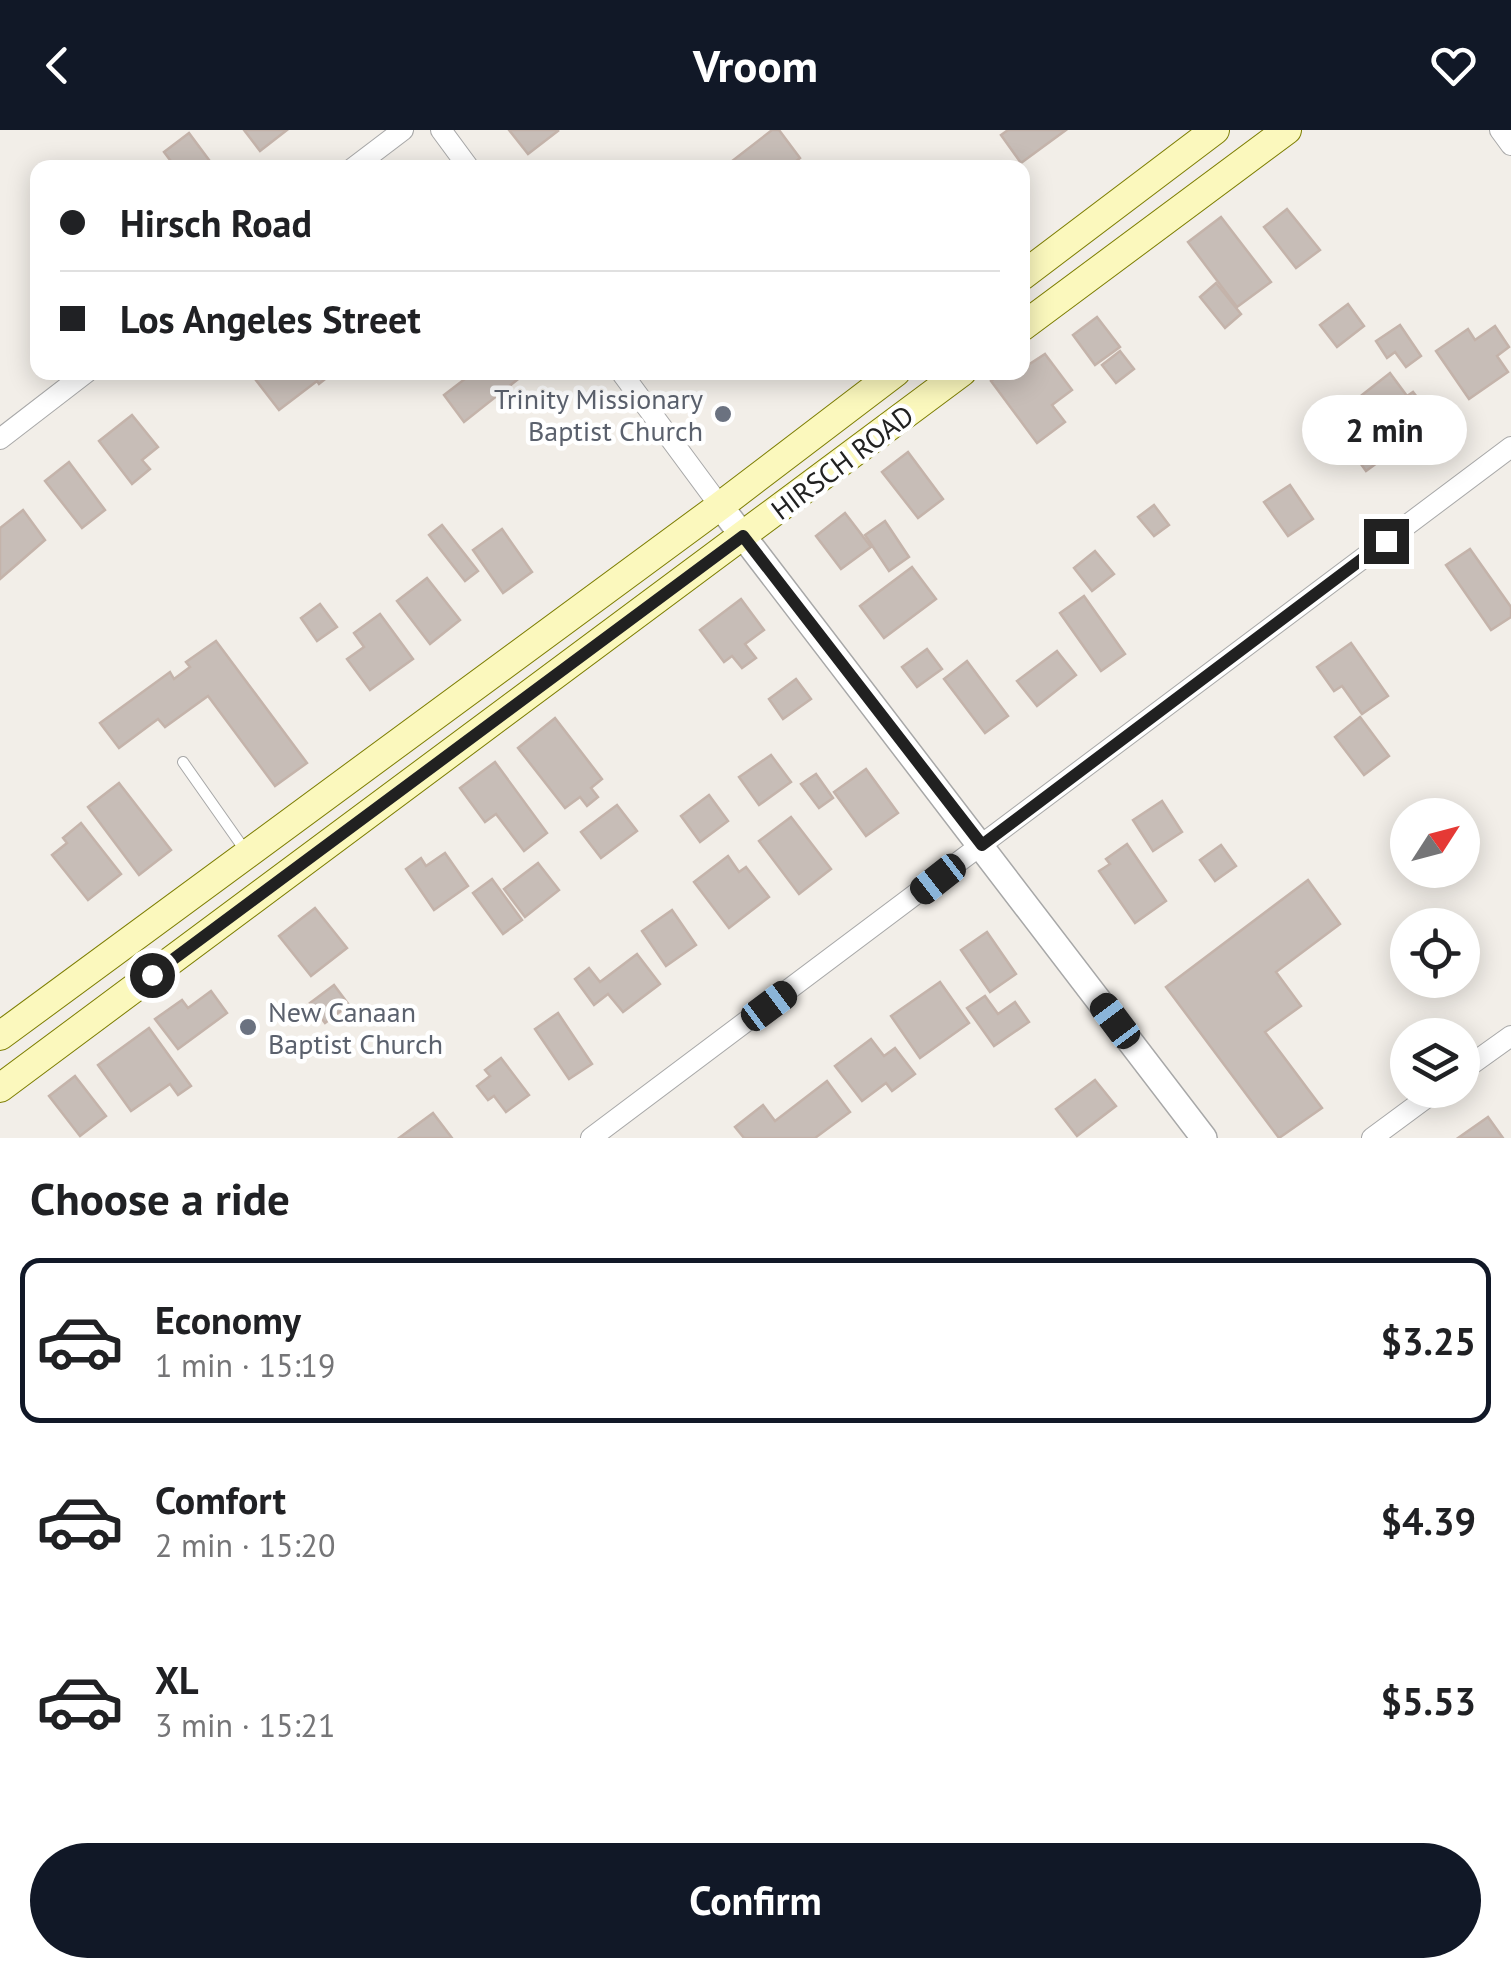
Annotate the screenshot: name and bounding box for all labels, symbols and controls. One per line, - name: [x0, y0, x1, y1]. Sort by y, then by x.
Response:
- text: Vroom: [693, 36, 818, 94]
- icon: back: [30, 38, 85, 93]
- icon: heart: [1426, 38, 1481, 93]
- text: Hirsch Road: [120, 198, 312, 247]
- text: Los Angeles Street: [120, 294, 421, 343]
- place label: Trinity Missionary Baptist Church: [494, 380, 703, 449]
- street label: HIRSCH ROAD: [763, 396, 921, 528]
- callout: 2 min: [1304, 396, 1468, 466]
- marker: Trinity Missionary Baptist Church: [712, 403, 734, 425]
- text: 2 min: [1345, 409, 1424, 451]
- route end: [1364, 519, 1409, 564]
- north arrow: [1390, 798, 1480, 888]
- map controls: [1390, 798, 1480, 1108]
- car: [905, 849, 971, 909]
- button: locate: [1390, 908, 1480, 998]
- route start: [130, 953, 175, 998]
- car: [736, 976, 802, 1036]
- car: [1085, 988, 1145, 1054]
- place label: New Canaan Baptist Church: [268, 993, 443, 1062]
- marker: New Canaan Baptist Church: [237, 1016, 259, 1038]
- button: layers: [1390, 1018, 1480, 1108]
- text: Choose a ride: [30, 1169, 290, 1227]
- text: Economy: [155, 1295, 301, 1344]
- icon: car: [35, 1296, 125, 1386]
- text: $3.25: [1380, 1316, 1476, 1365]
- text: 1 min · 15:19: [155, 1344, 335, 1386]
- text: Comfort: [155, 1475, 286, 1524]
- icon: car: [35, 1476, 125, 1566]
- text: $4.39: [1380, 1496, 1476, 1545]
- text: 2 min · 15:20: [155, 1524, 335, 1566]
- text: XL: [155, 1655, 199, 1704]
- icon: car: [35, 1656, 125, 1746]
- text: $5.53: [1380, 1676, 1476, 1725]
- text: 3 min · 15:21: [155, 1704, 335, 1746]
- button: Confirm: [30, 1843, 1481, 1958]

